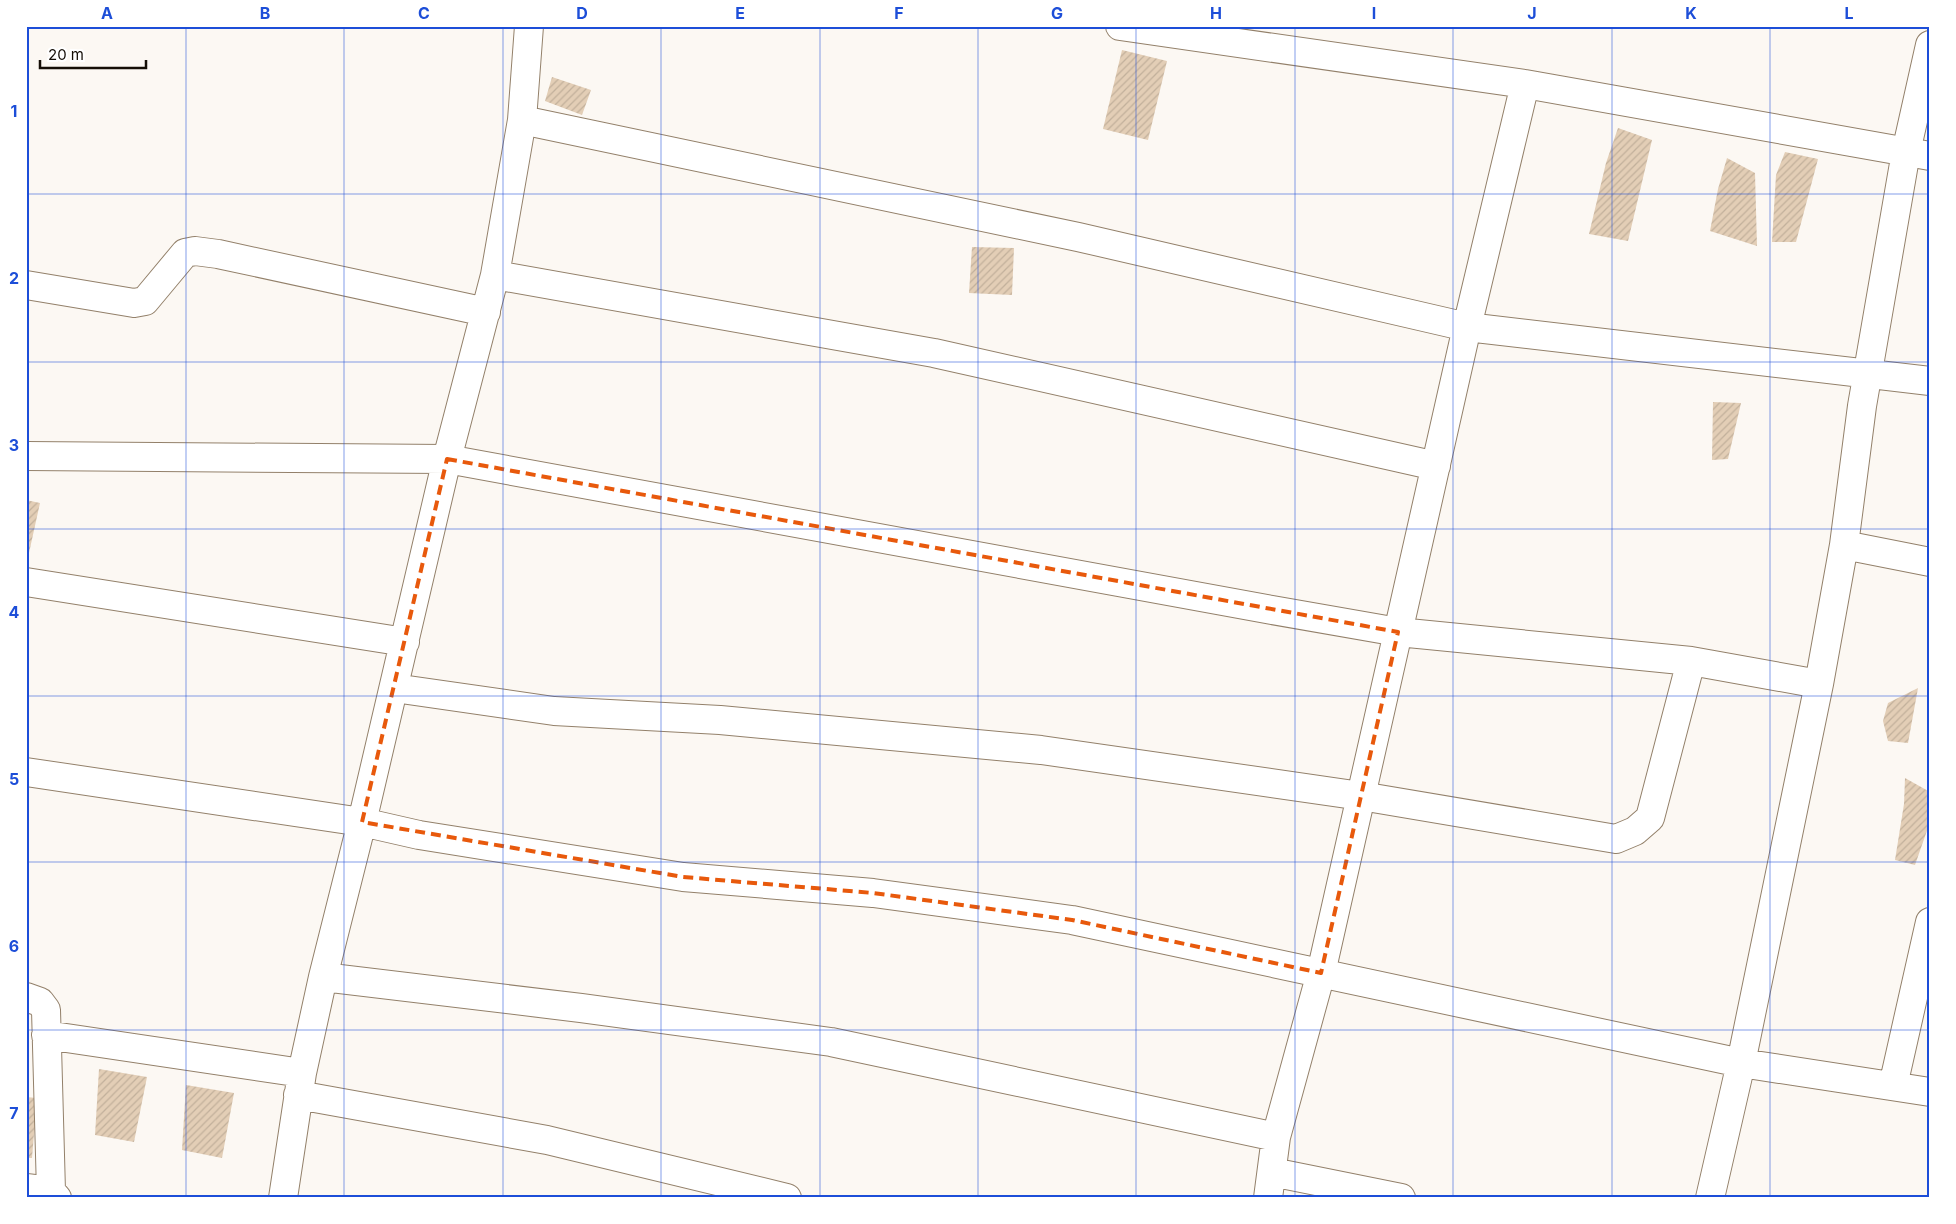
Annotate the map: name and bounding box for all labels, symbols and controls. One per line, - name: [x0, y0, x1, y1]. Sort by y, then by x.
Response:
- text: A: [101, 3, 113, 23]
- text: B: [260, 3, 270, 23]
- text: C: [418, 3, 430, 23]
- text: D: [576, 3, 588, 23]
- text: E: [735, 3, 745, 23]
- text: F: [894, 3, 904, 23]
- text: G: [1051, 3, 1063, 23]
- text: H: [1210, 3, 1222, 23]
- text: I: [1372, 3, 1376, 23]
- text: J: [1527, 3, 1537, 23]
- text: K: [1685, 3, 1697, 23]
- text: L: [1844, 3, 1854, 23]
- scale bar: [40, 38, 146, 70]
- text: 20 m: [48, 45, 84, 64]
- text: 1: [11, 101, 17, 121]
- text: 2: [9, 268, 19, 288]
- text: 3: [9, 435, 19, 455]
- text: 4: [9, 602, 20, 622]
- text: 5: [9, 769, 19, 789]
- text: 6: [9, 936, 19, 956]
- text: 7: [9, 1103, 19, 1123]

